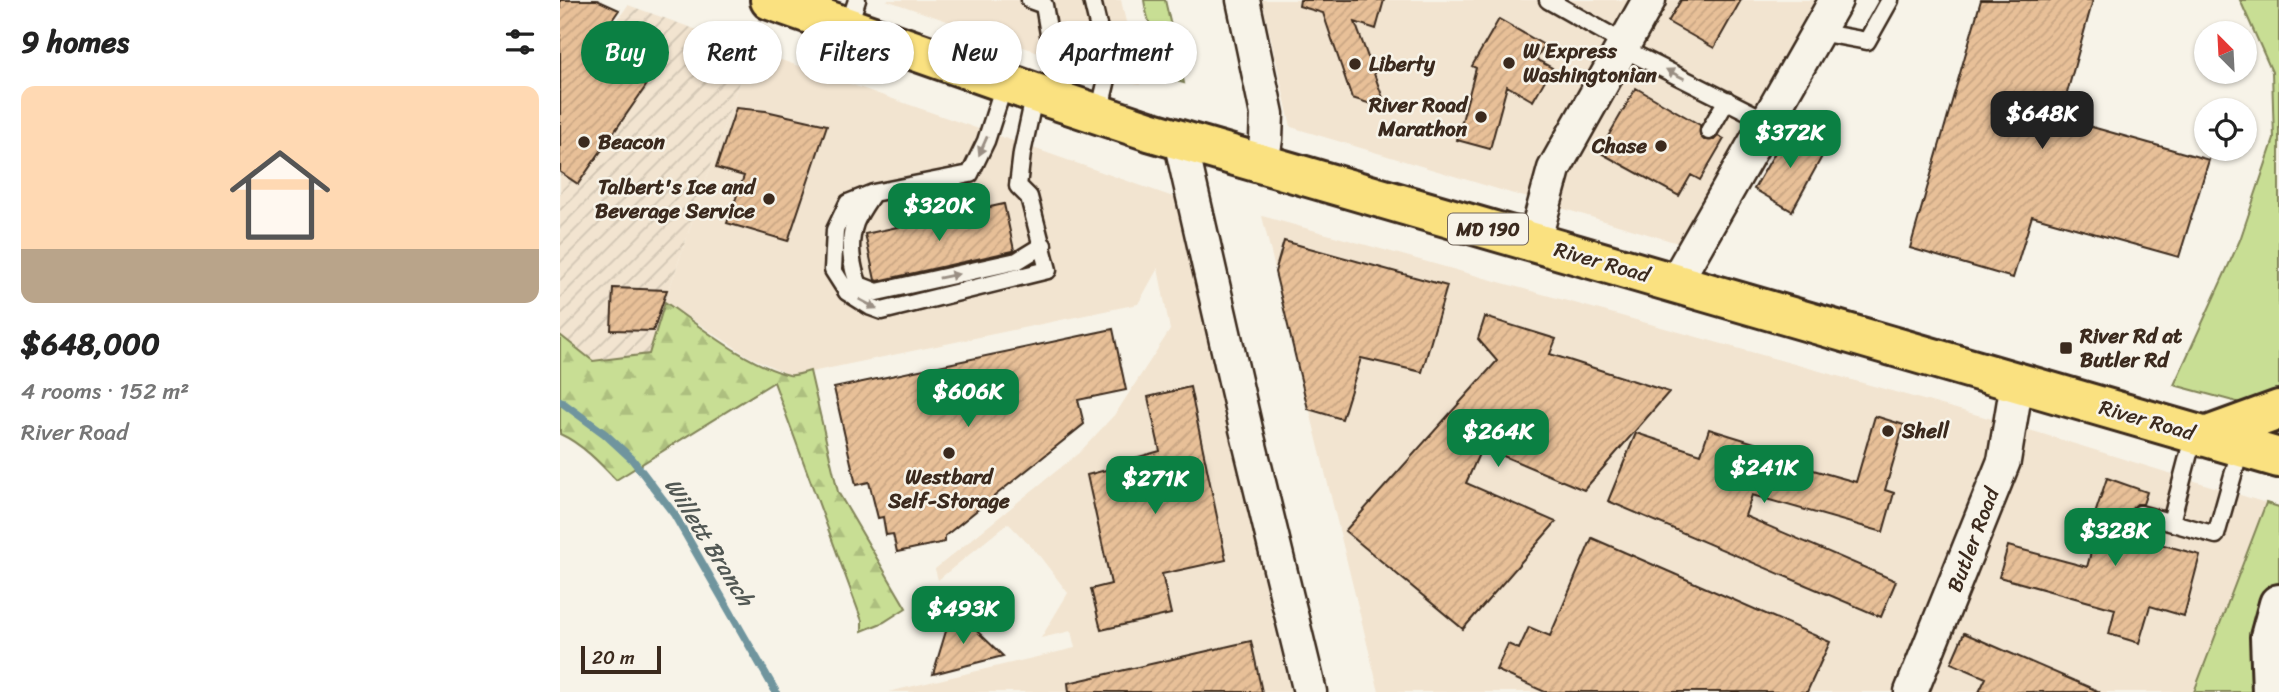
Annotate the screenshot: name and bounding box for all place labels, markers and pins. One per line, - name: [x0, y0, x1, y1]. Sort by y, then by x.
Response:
- place label: W Express Washingtonian: [1523, 32, 1658, 94]
- place label: Liberty: [1369, 45, 1436, 83]
- marker: W Express Washingtonian: [1501, 55, 1517, 71]
- marker: Liberty: [1347, 56, 1363, 72]
- place label: River Road Marathon: [1368, 86, 1469, 148]
- pin: $648K: [1993, 92, 2091, 151]
- marker: River Road Marathon: [1473, 109, 1489, 125]
- pin: $372K: [1741, 110, 1839, 170]
- place label: Beacon: [598, 123, 665, 161]
- place label: Chase: [1591, 127, 1647, 165]
- marker: Beacon: [576, 134, 592, 150]
- marker: Chase: [1653, 138, 1669, 154]
- place label: Talbert's Ice and Beverage Service: [595, 168, 757, 230]
- pin: $320K: [890, 184, 988, 243]
- marker: Talbert's Ice and Beverage Service: [761, 191, 777, 207]
- place label: River Rd at Butler Rd: [2079, 317, 2183, 379]
- marker: River Rd at Butler Rd: [2058, 340, 2074, 356]
- pin: $606K: [919, 370, 1017, 429]
- pin: $264K: [1449, 410, 1547, 469]
- place label: Shell: [1901, 412, 1950, 450]
- marker: Shell: [1880, 423, 1896, 439]
- marker: Westbard Self-Storage: [941, 445, 957, 461]
- pin: $241K: [1715, 446, 1813, 505]
- pin: $271K: [1106, 456, 1204, 516]
- place label: Westbard Self-Storage: [887, 458, 1010, 520]
- pin: $328K: [2066, 508, 2164, 568]
- pin: $493K: [914, 586, 1012, 646]

